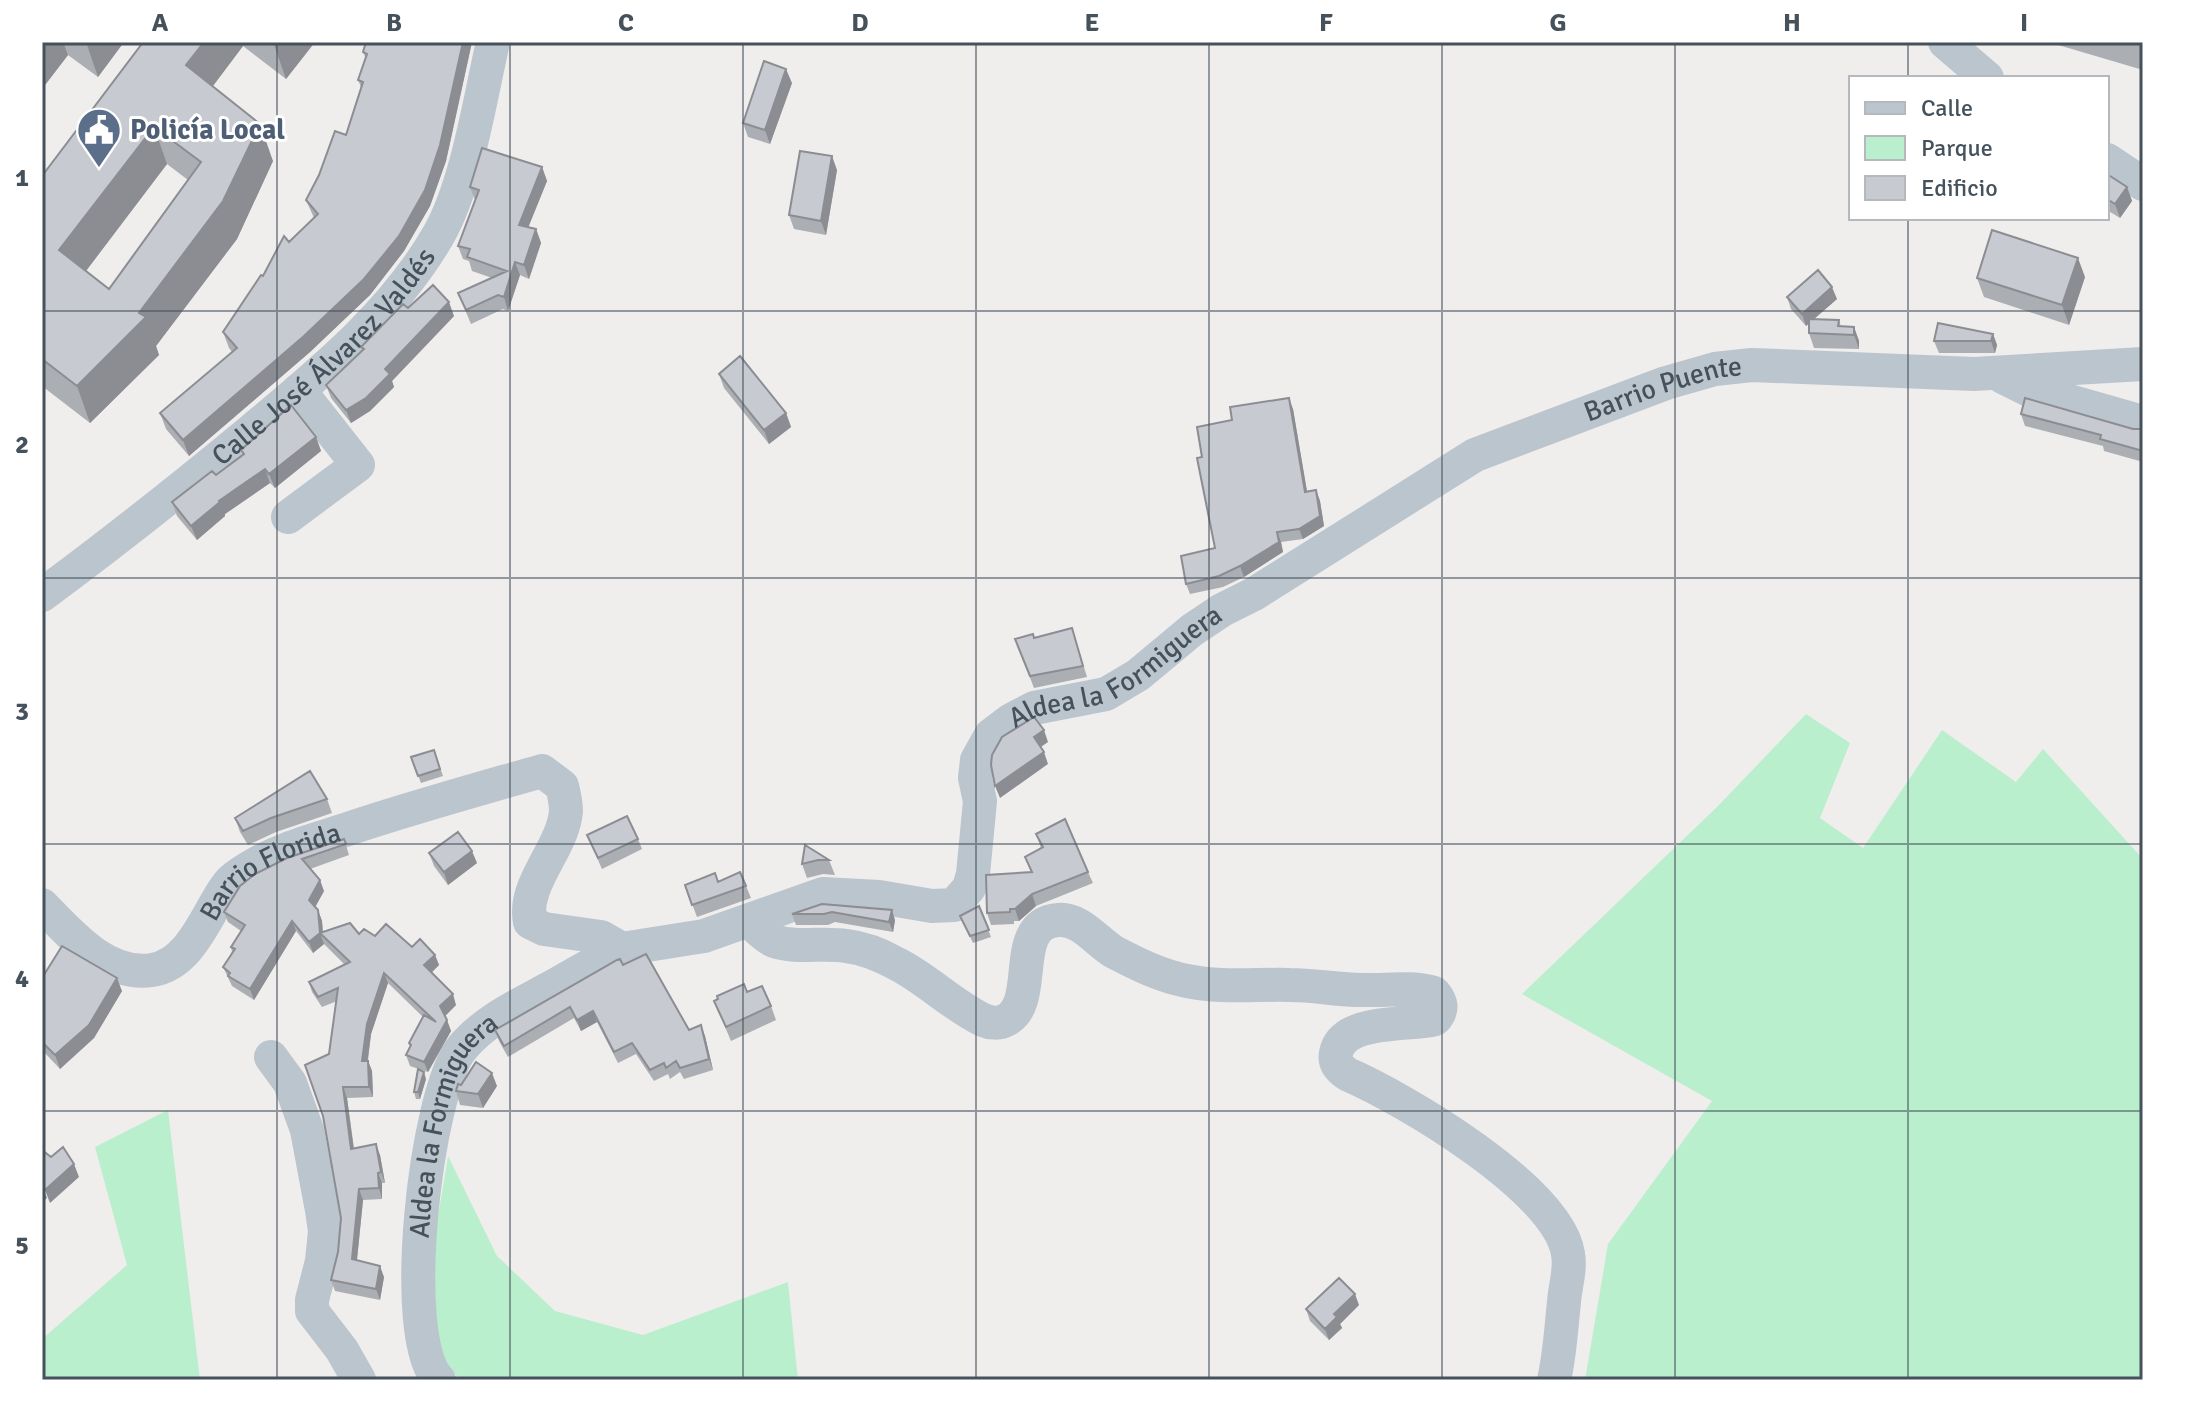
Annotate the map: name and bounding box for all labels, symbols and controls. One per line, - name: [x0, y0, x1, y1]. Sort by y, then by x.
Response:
- text: A: [152, 7, 169, 39]
- text: B: [386, 7, 402, 39]
- text: C: [618, 7, 634, 39]
- text: D: [851, 7, 869, 39]
- text: E: [1085, 7, 1099, 39]
- text: F: [1319, 7, 1333, 39]
- text: G: [1549, 7, 1567, 39]
- text: H: [1783, 7, 1801, 39]
- text: I: [2020, 7, 2028, 39]
- legend: [1849, 76, 2109, 220]
- text: Calle: [1921, 93, 1973, 123]
- public building icon: Policía Local: [75, 106, 123, 169]
- place label: Policía Local: [130, 113, 285, 147]
- text: Parque: [1921, 133, 1993, 163]
- text: 1: [15, 162, 29, 194]
- text: Edificio: [1921, 173, 1998, 203]
- street label: Calle José Álvarez Valdés: [205, 242, 443, 473]
- street label: Barrio Puente: [1579, 349, 1743, 429]
- text: 2: [15, 429, 29, 461]
- street label: Aldea la Formiguera: [1003, 598, 1229, 735]
- text: 3: [15, 696, 29, 728]
- street label: Barrio Florida: [192, 815, 345, 927]
- text: 4: [15, 963, 29, 995]
- street label: Aldea la Formiguera: [403, 1006, 504, 1239]
- text: 5: [15, 1230, 29, 1262]

